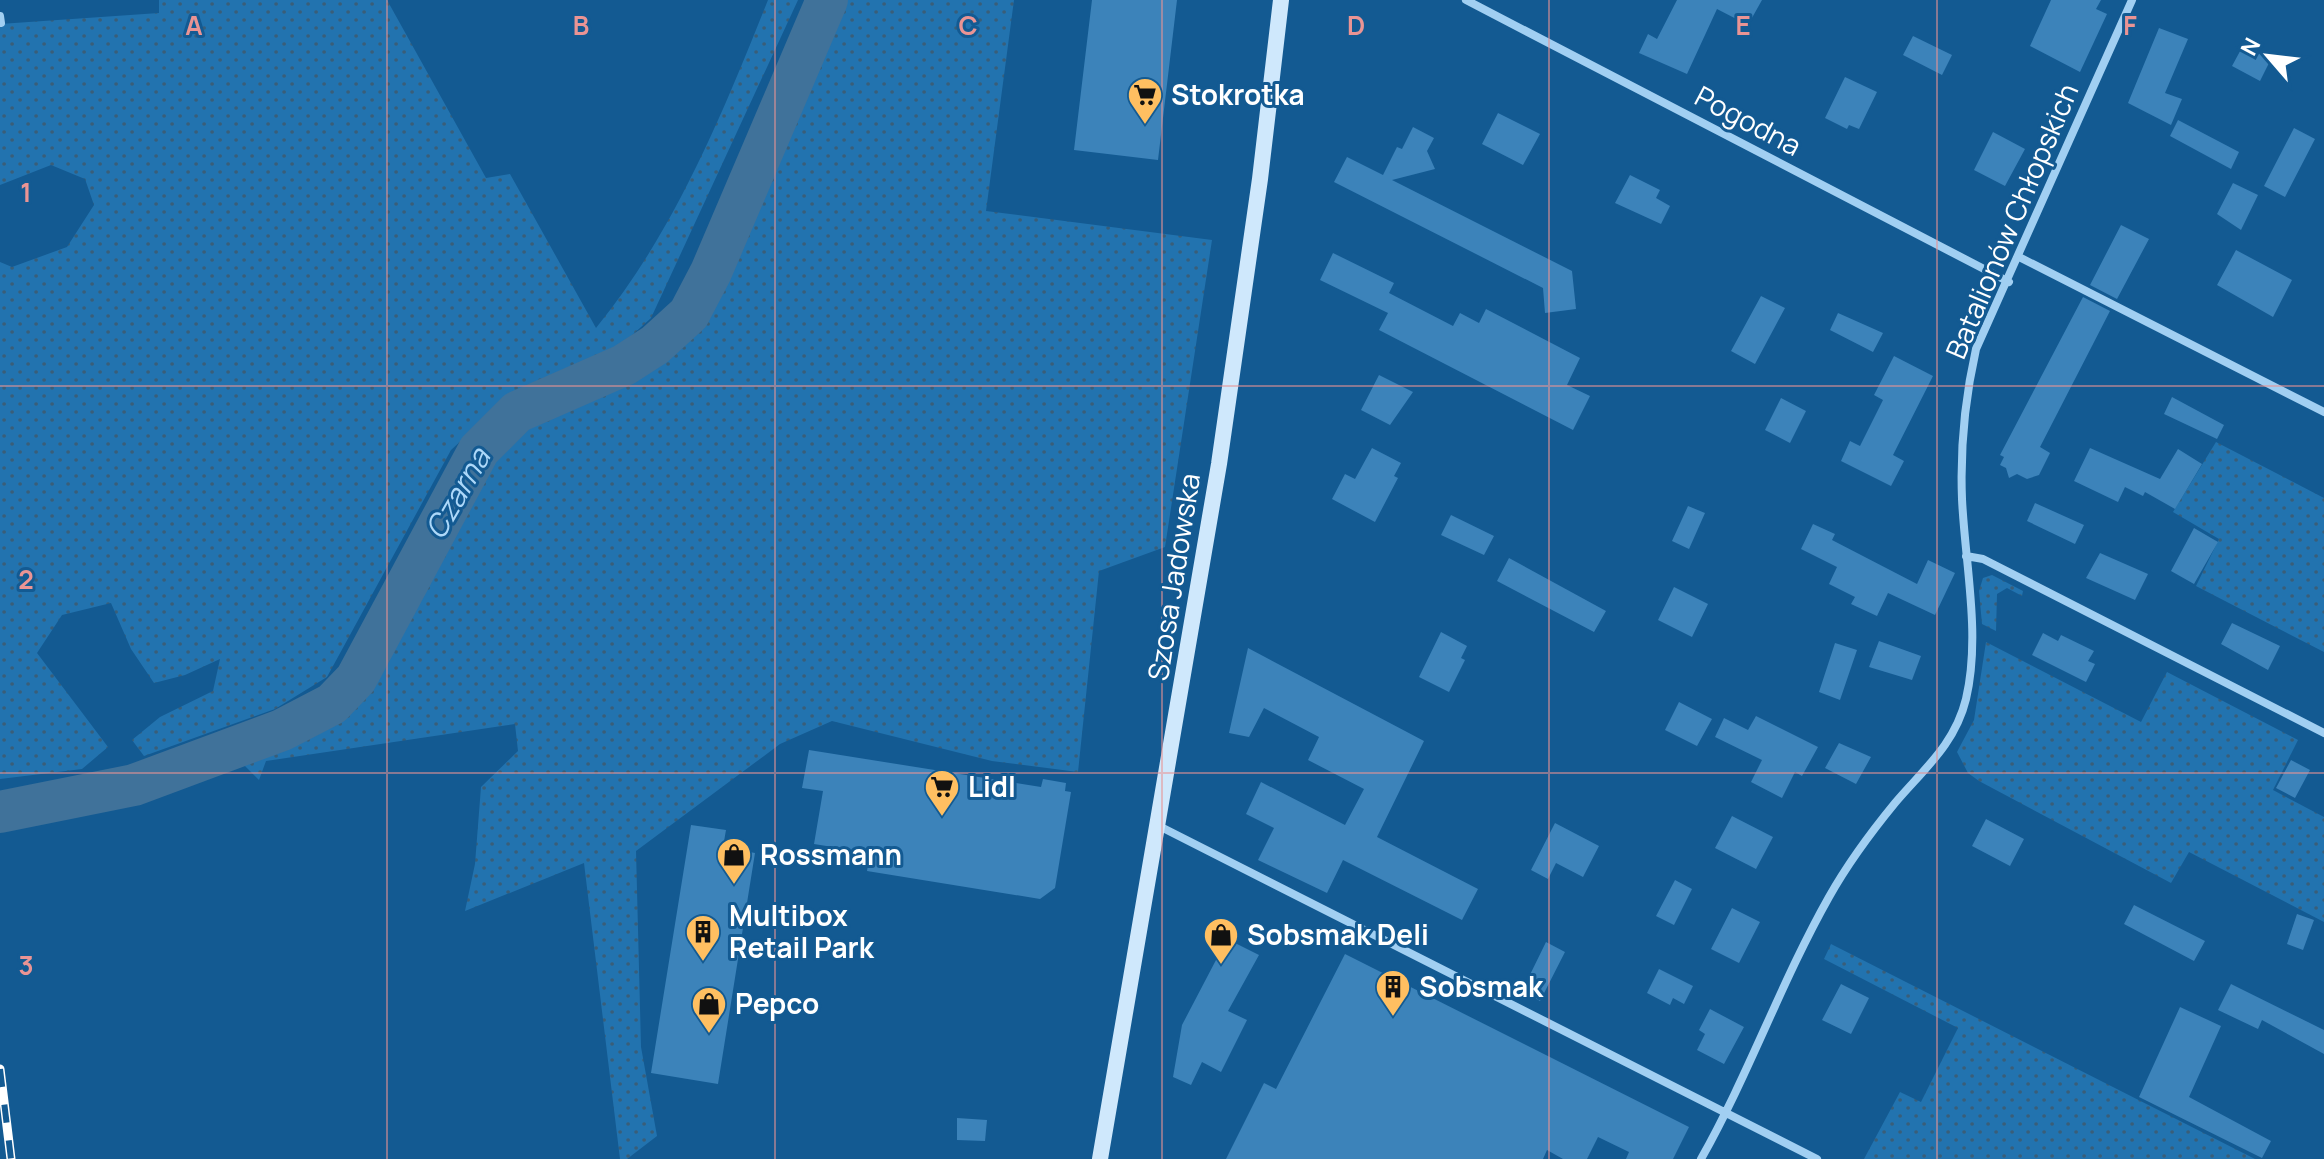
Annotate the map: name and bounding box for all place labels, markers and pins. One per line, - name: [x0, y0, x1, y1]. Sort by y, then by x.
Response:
- place label: Stokrotka: [1171, 75, 1305, 113]
- supermarket icon: Stokrotka: [1126, 76, 1164, 126]
- place label: Lidl: [968, 767, 1016, 805]
- supermarket icon: Lidl: [923, 768, 961, 818]
- place label: Rossmann: [760, 835, 902, 873]
- shop icon: Rossmann: [715, 836, 753, 886]
- place label: Multibox Retail Park: [729, 896, 875, 966]
- building icon: Multibox Retail Park: [684, 913, 722, 963]
- place label: Sobsmak Deli: [1247, 915, 1429, 953]
- shop icon: Sobsmak Deli: [1202, 916, 1240, 966]
- place label: Sobsmak: [1419, 967, 1544, 1005]
- building icon: Sobsmak: [1374, 968, 1412, 1018]
- place label: Pepco: [735, 984, 819, 1022]
- shop icon: Pepco: [690, 985, 728, 1035]

